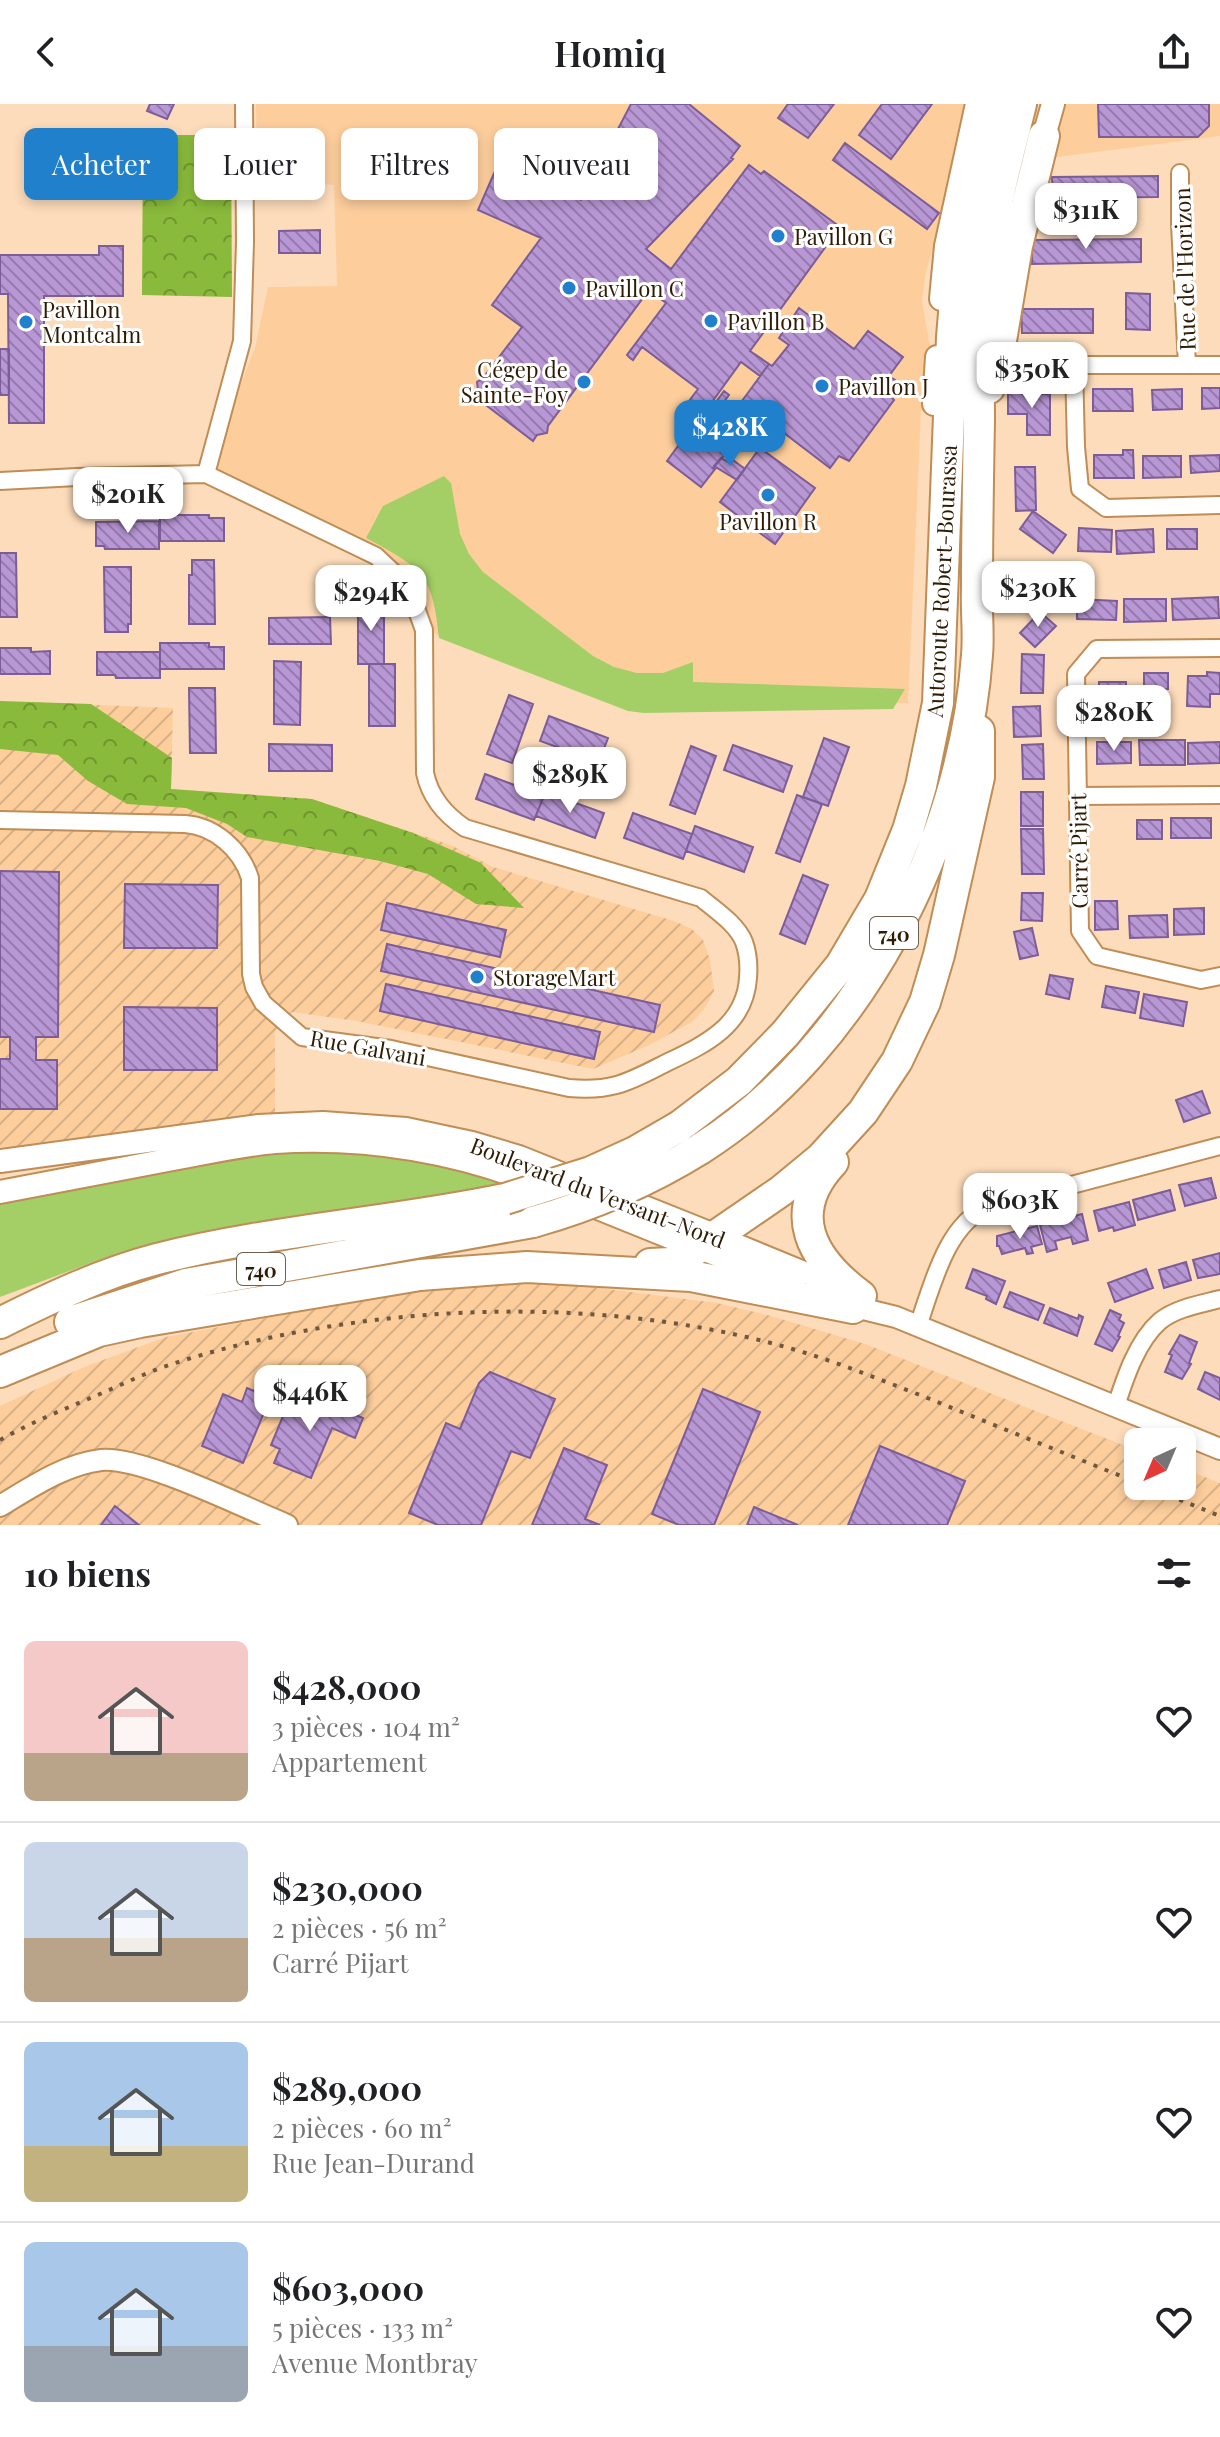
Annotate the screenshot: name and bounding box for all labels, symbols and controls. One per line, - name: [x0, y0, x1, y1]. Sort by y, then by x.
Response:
- text: Homiq: [554, 28, 666, 76]
- icon: back: [24, 30, 68, 74]
- icon: share: [1152, 30, 1196, 74]
- chip: Acheter: [24, 128, 178, 200]
- chip: Louer: [194, 128, 325, 200]
- chip: Filtres: [341, 128, 478, 200]
- chip: Nouveau: [494, 128, 658, 200]
- pin: $311K: [1030, 183, 1142, 251]
- street label: Rue de l'Horizon: [1166, 187, 1202, 351]
- text: $311K: [1053, 191, 1119, 226]
- place label: Pavillon G: [794, 221, 893, 251]
- marker: Pavillon G: [769, 227, 787, 245]
- place label: Pavillon C: [585, 273, 684, 303]
- marker: Pavillon C: [560, 279, 578, 297]
- place label: Pavillon Montcalm: [42, 294, 142, 349]
- place label: Pavillon B: [727, 306, 825, 336]
- marker: Pavillon B: [702, 312, 720, 330]
- marker: Pavillon Montcalm: [17, 313, 35, 331]
- pin: $350K: [976, 342, 1088, 410]
- text: $350K: [995, 350, 1069, 385]
- place label: Cégep de Sainte-Foy: [461, 354, 568, 409]
- place label: Pavillon J: [838, 371, 929, 401]
- marker: Cégep de Sainte-Foy: [575, 373, 593, 391]
- marker: Pavillon J: [813, 377, 831, 395]
- pin: $428K: [674, 400, 786, 468]
- text: $428K: [692, 408, 768, 443]
- street label: Autoroute Robert-Bourassa: [919, 444, 963, 719]
- pin: $201K: [72, 467, 184, 535]
- text: $201K: [91, 475, 165, 510]
- marker: Pavillon R: [759, 486, 777, 504]
- place label: Pavillon R: [719, 506, 818, 536]
- pin: $230K: [982, 561, 1094, 629]
- pin: $294K: [315, 565, 427, 633]
- text: $230K: [1000, 569, 1076, 604]
- text: $294K: [333, 573, 409, 608]
- pin: $280K: [1058, 685, 1170, 753]
- text: $280K: [1075, 693, 1153, 728]
- pin: $289K: [514, 747, 626, 815]
- text: $289K: [532, 755, 608, 790]
- street label: Carré Pijart: [1062, 792, 1094, 909]
- road number: 740: [870, 917, 918, 949]
- place label: StorageMart: [493, 962, 617, 992]
- marker: StorageMart: [468, 968, 486, 986]
- street label: Rue Galvani: [308, 1022, 428, 1072]
- street label: Boulevard du Versant-Nord: [466, 1130, 730, 1255]
- pin: $603K: [964, 1173, 1076, 1241]
- text: $603K: [981, 1181, 1059, 1216]
- road number: 740: [237, 1253, 285, 1285]
- pin: $446K: [254, 1365, 366, 1433]
- text: $446K: [272, 1373, 348, 1408]
- north arrow: [1124, 1428, 1196, 1500]
- map controls: [1124, 1428, 1196, 1500]
- text: 10 biens: [24, 1550, 151, 1596]
- icon: filters: [1152, 1551, 1196, 1595]
- text: $428,000: [272, 1663, 421, 1709]
- icon: home: [88, 1673, 184, 1769]
- icon: heart: [1152, 1699, 1196, 1743]
- text: 3 pièces · 104 m²: [272, 1709, 460, 1744]
- text: Appartement: [272, 1744, 426, 1779]
- text: $230,000: [272, 1864, 423, 1910]
- icon: home: [88, 1874, 184, 1970]
- icon: heart: [1152, 1900, 1196, 1944]
- text: 2 pièces · 56 m²: [272, 1910, 447, 1945]
- text: Carré Pijart: [272, 1945, 409, 1980]
- text: $289,000: [272, 2064, 422, 2110]
- icon: home: [88, 2074, 184, 2170]
- icon: heart: [1152, 2100, 1196, 2144]
- text: 2 pièces · 60 m²: [272, 2110, 451, 2145]
- text: Rue Jean-Durand: [272, 2145, 475, 2180]
- text: $603,000: [272, 2264, 424, 2310]
- icon: home: [88, 2274, 184, 2370]
- icon: heart: [1152, 2300, 1196, 2344]
- text: 5 pièces · 133 m²: [272, 2310, 453, 2345]
- text: Avenue Montbray: [272, 2345, 478, 2380]

